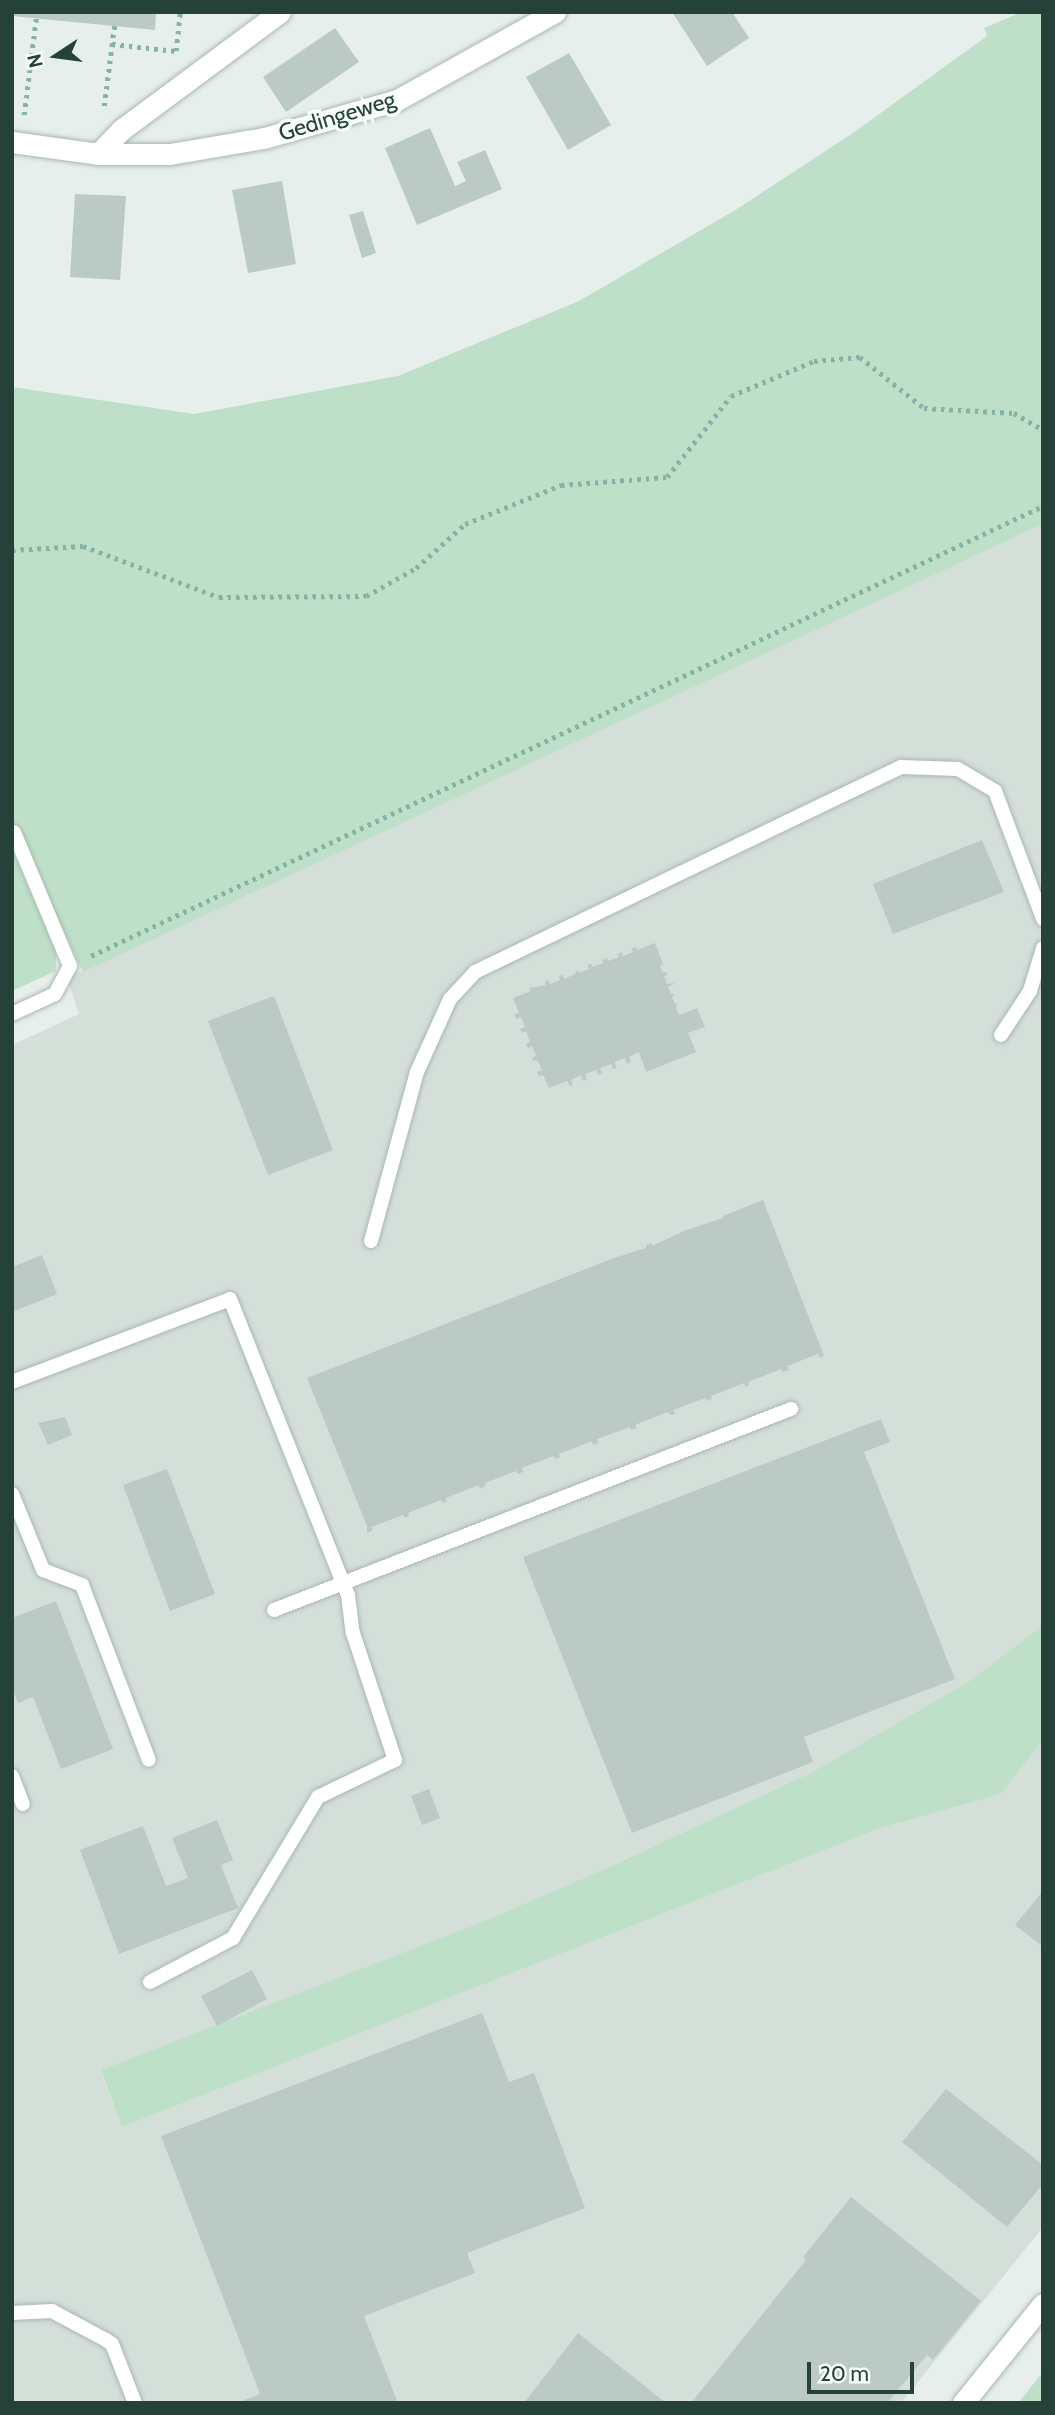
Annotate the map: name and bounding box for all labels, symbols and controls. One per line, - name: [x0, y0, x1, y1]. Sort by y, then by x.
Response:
- north arrow: [21, 21, 91, 91]
- text: N: [22, 52, 48, 70]
- street label: Gedingeweg: [275, 85, 399, 147]
- scale bar: [810, 2348, 917, 2392]
- text: 20 m: [820, 2361, 869, 2386]

